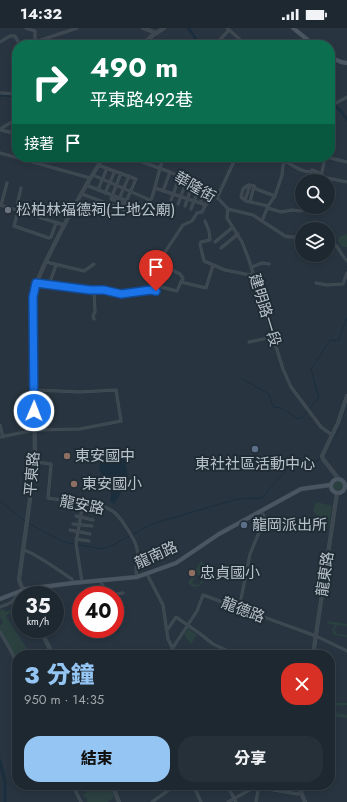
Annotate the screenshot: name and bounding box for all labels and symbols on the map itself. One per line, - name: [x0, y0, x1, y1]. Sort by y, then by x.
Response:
- street label: 華隆街: [170, 166, 220, 208]
- place label: 松柏林福德祠(土地公廟): [16, 199, 175, 221]
- marker: 松柏林福德祠(土地公廟): [3, 205, 13, 215]
- pin: [139, 250, 173, 291]
- street label: 建明路一段: [244, 271, 286, 349]
- position arrow: [13, 390, 55, 432]
- marker: 東社社區活動中心: [250, 444, 260, 454]
- place label: 東安國中: [75, 445, 135, 467]
- street label: 平東路: [19, 451, 45, 497]
- marker: 東安國中: [62, 451, 72, 461]
- place label: 東社社區活動中心: [195, 453, 315, 475]
- place label: 東安國小: [82, 473, 142, 495]
- marker: 東安國小: [69, 479, 79, 489]
- street label: 龍安路: [58, 490, 106, 520]
- place label: 龍岡派出所: [252, 514, 327, 536]
- marker: 龍岡派出所: [239, 520, 249, 530]
- street label: 龍南路: [131, 536, 181, 574]
- street label: 龍東路: [311, 550, 339, 598]
- place label: 忠貞國小: [200, 562, 260, 584]
- marker: 忠貞國小: [187, 568, 197, 578]
- speed limit sign: 40: [72, 586, 124, 638]
- street label: 龍德路: [218, 592, 268, 628]

